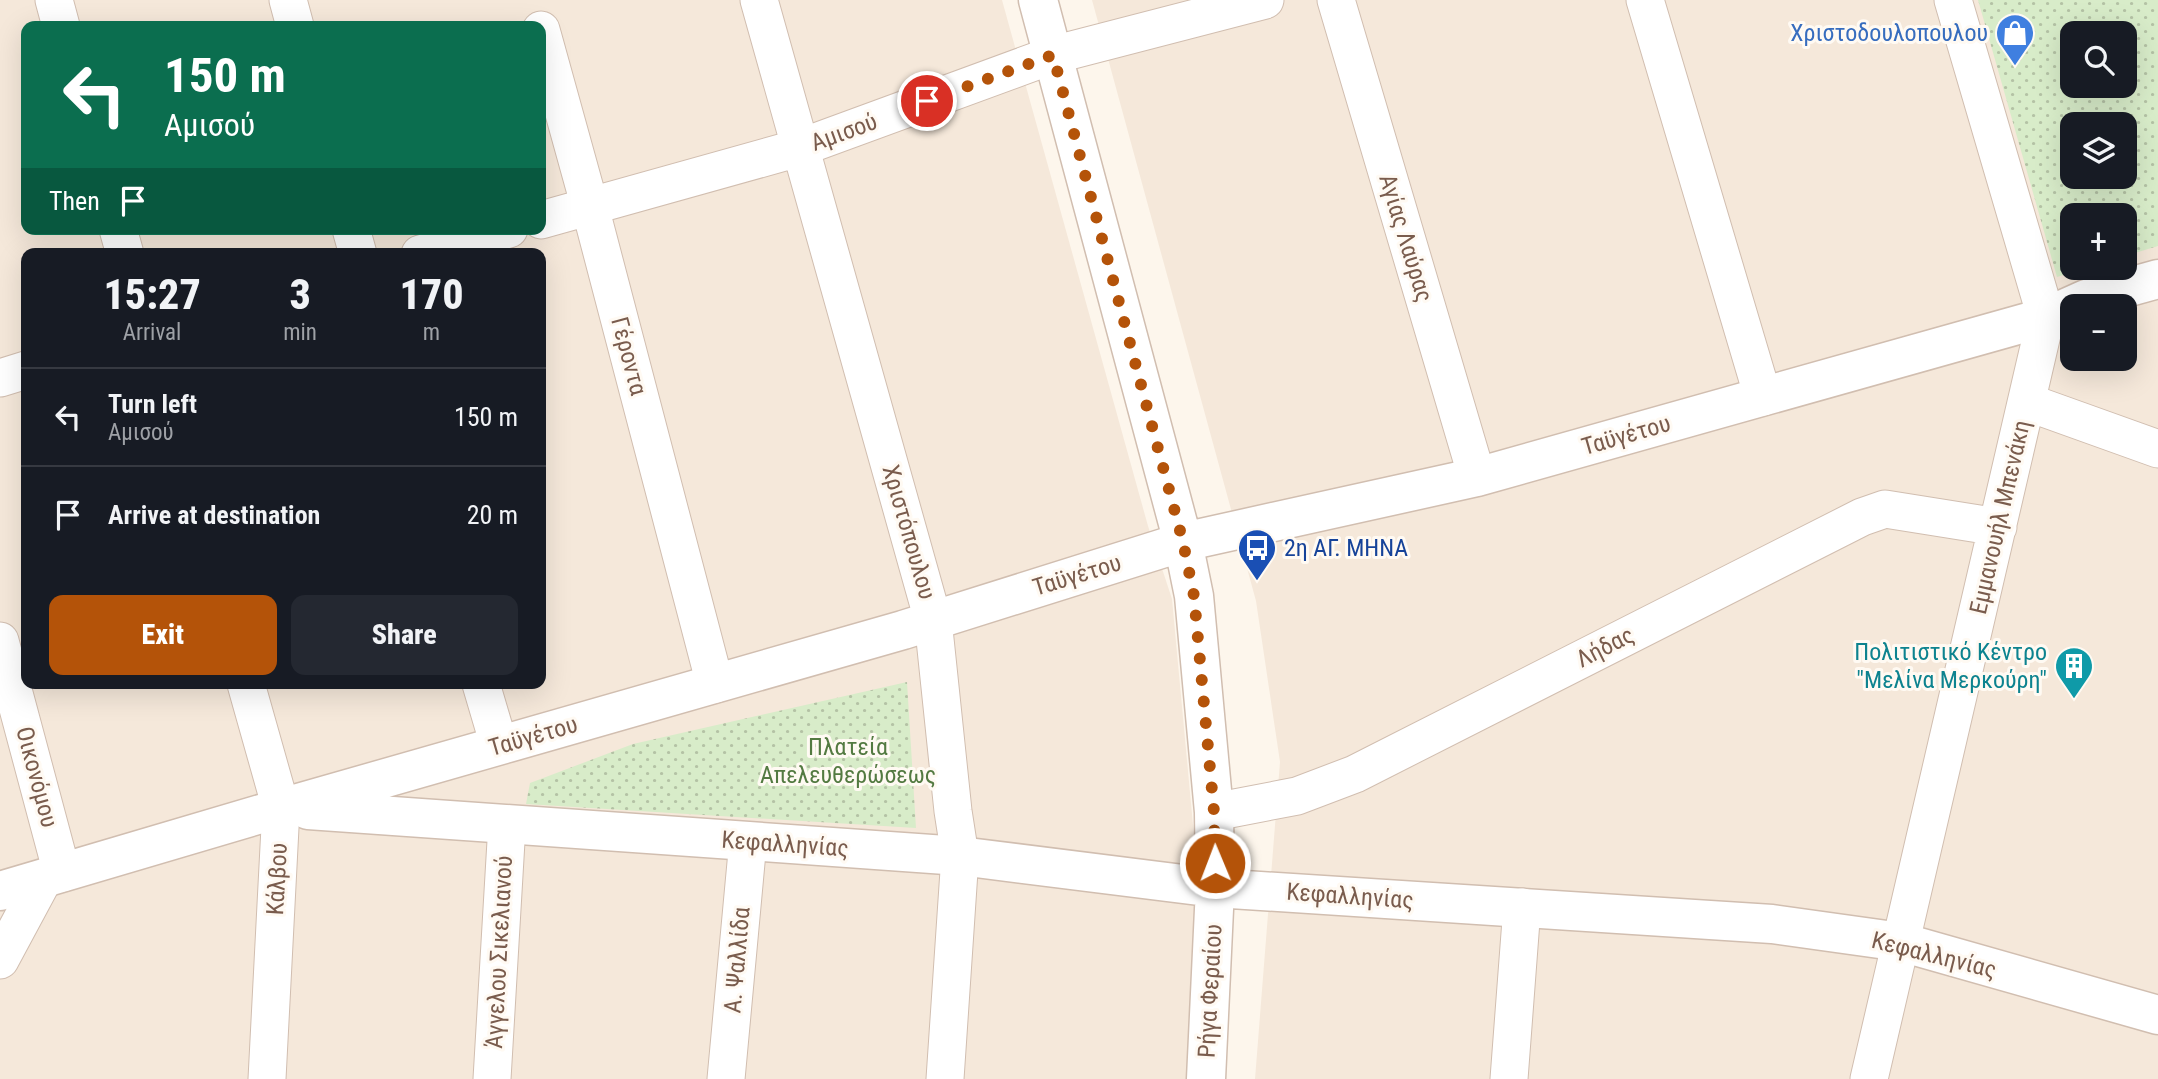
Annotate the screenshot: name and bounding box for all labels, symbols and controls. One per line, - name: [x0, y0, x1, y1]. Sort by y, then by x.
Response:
- shop icon: Χριστοδουλοπουλου: [1994, 12, 2036, 67]
- place label: Χριστοδουλοπουλου: [1790, 19, 1988, 47]
- map controls: [2060, 21, 2137, 371]
- button: search: [2060, 21, 2137, 98]
- text: 150 m: [164, 47, 286, 104]
- icon: left: [49, 49, 140, 140]
- pin: [897, 71, 957, 131]
- icon: arrive: [908, 82, 946, 120]
- text: Αμισού: [164, 106, 255, 144]
- street label: Αμισού: [807, 107, 881, 157]
- button: layers: [2060, 112, 2137, 189]
- street label: Αγίας Λαύρας: [1373, 171, 1439, 305]
- icon: arrive: [114, 182, 152, 220]
- text: Then: [49, 186, 100, 216]
- button: +: [2060, 203, 2137, 280]
- text: 15:27: [103, 270, 201, 319]
- text: 3: [289, 270, 311, 319]
- text: 170: [399, 270, 464, 319]
- button: −: [2060, 294, 2137, 371]
- street label: Γέροντα: [605, 314, 653, 398]
- text: Arrival: [123, 319, 181, 346]
- text: min: [283, 319, 317, 346]
- text: m: [423, 319, 440, 346]
- text: Turn left: [108, 389, 197, 419]
- icon: left: [49, 398, 87, 436]
- text: 150 m: [454, 402, 518, 432]
- street label: Ταϋγέτου: [1578, 409, 1674, 461]
- street label: Εμμανουήλ Μπενάκη: [1964, 417, 2036, 617]
- text: Αμισού: [108, 419, 174, 446]
- street label: Χριστόπουλου: [876, 462, 942, 602]
- icon: arrive: [49, 496, 87, 534]
- text: Arrive at destination: [108, 500, 320, 530]
- text: 20 m: [467, 500, 518, 530]
- bus stop icon: 2η ΑΓ. ΜΗΝΑ: [1236, 527, 1278, 582]
- place label: 2η ΑΓ. ΜΗΝΑ: [1284, 534, 1408, 562]
- street label: Ταϋγέτου: [1029, 548, 1125, 602]
- button: Exit: [49, 595, 277, 675]
- button: Share: [291, 595, 518, 675]
- street label: Λήδας: [1572, 621, 1638, 673]
- place label: Πολιτιστικό Κέντρο "Μελίνα Μερκούρη": [1854, 638, 2047, 694]
- building icon: Πολιτιστικό Κέντρο "Μελίνα Μερκούρη": [2053, 645, 2095, 700]
- street label: Ταϋγέτου: [485, 710, 581, 762]
- street label: Οικονόμου: [10, 724, 64, 830]
- park label: Πλατεία Απελευθερώσεως: [760, 733, 936, 789]
- street label: Κεφαλληνίας: [720, 826, 850, 862]
- position arrow: [1178, 826, 1252, 900]
- street label: Κάλβου: [261, 842, 293, 916]
- street label: Άγγελου Σικελιανού: [480, 855, 518, 1049]
- street label: Κεφαλληνίας: [1285, 878, 1415, 914]
- street label: Α. Ψαλλίδα: [718, 906, 756, 1014]
- street label: Ρήγα Φεραίου: [1193, 923, 1227, 1059]
- street label: Κεφαλληνίας: [1869, 926, 1999, 984]

